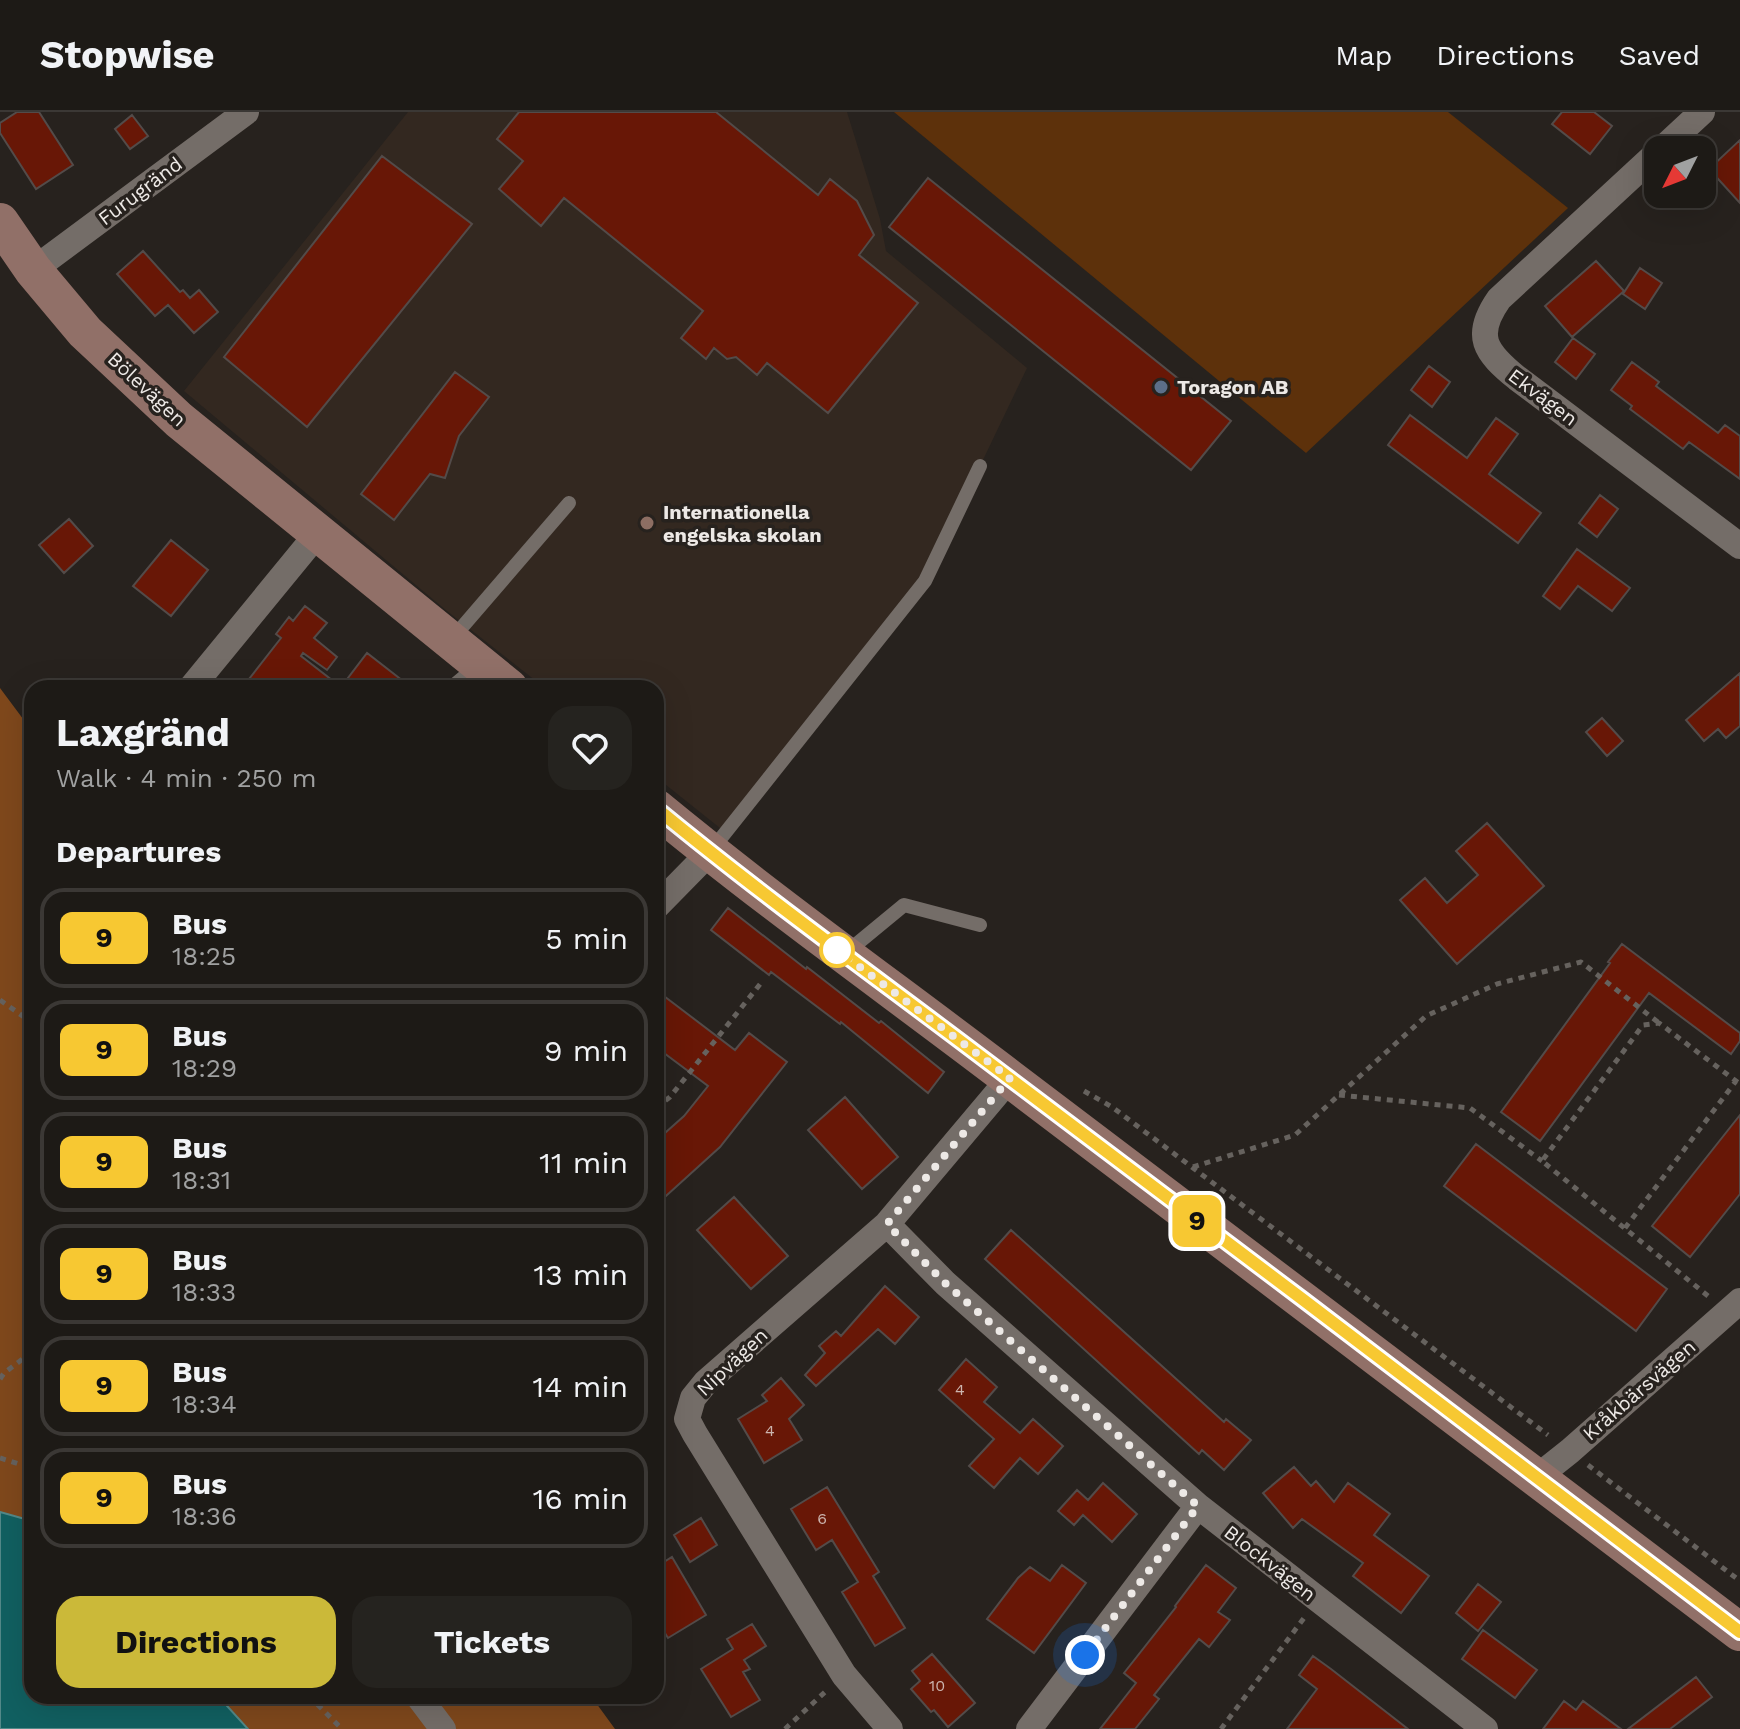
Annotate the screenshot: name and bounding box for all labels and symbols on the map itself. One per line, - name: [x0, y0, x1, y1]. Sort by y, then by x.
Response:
- north arrow: [1644, 136, 1716, 208]
- street label: Furugränd: [93, 152, 187, 230]
- street label: Bölevägen: [103, 347, 191, 431]
- street label: Ekvägen: [1504, 363, 1582, 431]
- place label: Toragon AB: [1177, 375, 1288, 399]
- marker: Toragon AB: [1152, 378, 1170, 396]
- place label: Internationella engelska skolan: [663, 500, 822, 547]
- marker: Internationella engelska skolan: [638, 514, 656, 532]
- unlabelled marker: [820, 933, 854, 967]
- line badge: 9: [1171, 1195, 1223, 1247]
- street label: Nipvägen: [691, 1323, 773, 1401]
- street label: Kråkbärsvägen: [1578, 1335, 1700, 1445]
- house number: 4: [955, 1380, 965, 1399]
- house number: 4: [765, 1421, 775, 1440]
- house number: 6: [817, 1509, 827, 1528]
- street label: Blockvägen: [1219, 1520, 1321, 1606]
- your location: [1065, 1635, 1105, 1675]
- house number: 10: [929, 1676, 945, 1695]

